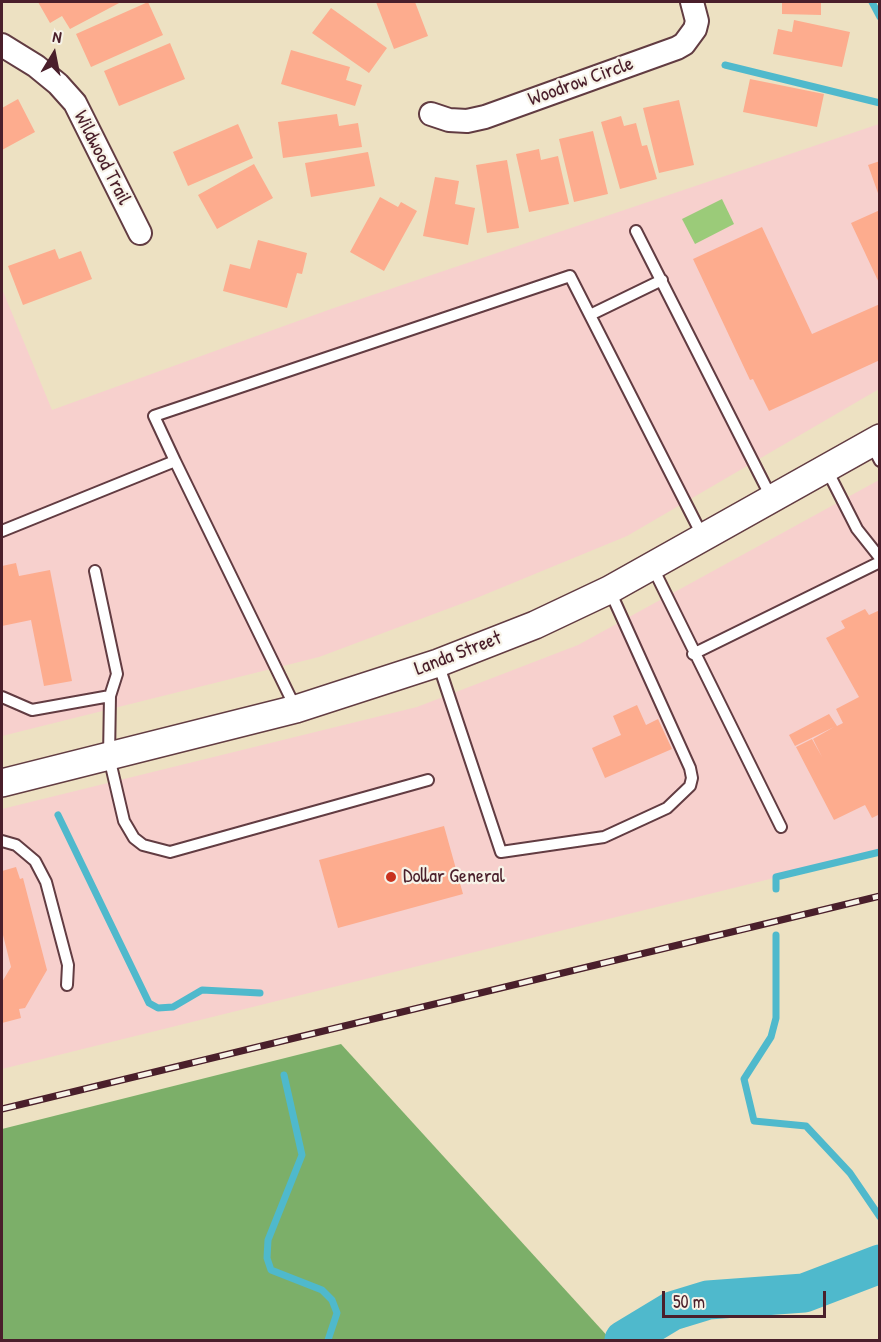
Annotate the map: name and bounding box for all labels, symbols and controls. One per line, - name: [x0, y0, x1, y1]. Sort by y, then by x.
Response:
- north arrow: [24, 24, 84, 84]
- text: N: [51, 25, 63, 48]
- street label: Woodrow Circle: [525, 52, 637, 112]
- street label: Wildwood Trail: [68, 107, 136, 209]
- street label: Landa Street: [411, 626, 505, 682]
- place label: Dollar General: [403, 865, 505, 889]
- marker: Dollar General: [384, 870, 398, 884]
- scale bar: [665, 1279, 828, 1317]
- text: 50 m: [673, 1289, 705, 1314]

